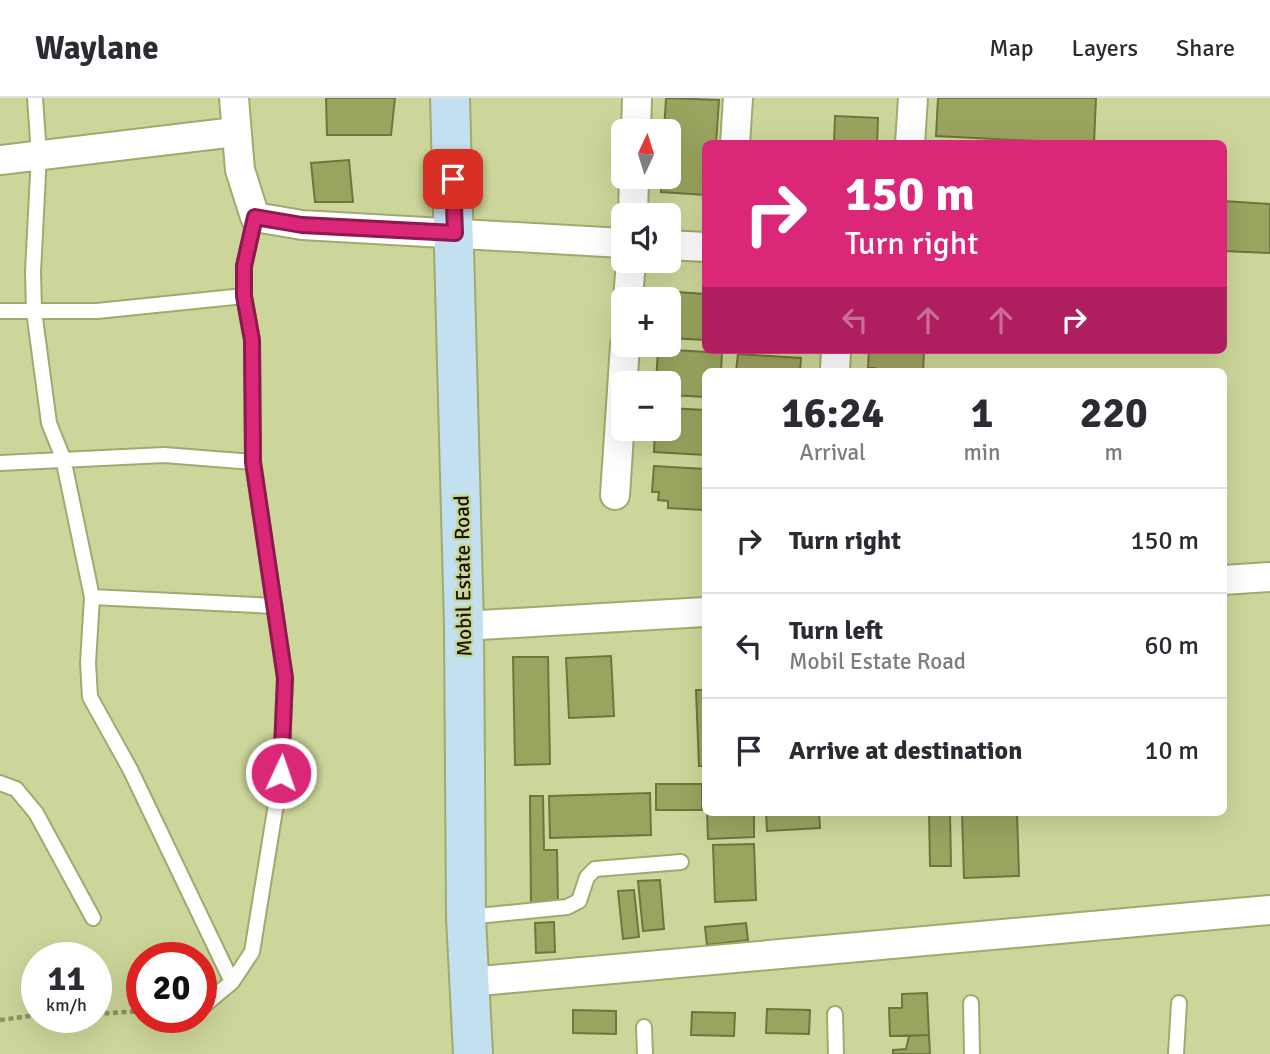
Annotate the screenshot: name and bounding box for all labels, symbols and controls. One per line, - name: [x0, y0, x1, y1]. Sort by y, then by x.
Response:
- text: Waylane: [35, 28, 159, 69]
- text: Map: [989, 33, 1034, 63]
- text: Layers: [1072, 33, 1138, 63]
- text: Share: [1176, 33, 1235, 63]
- north arrow: [611, 119, 681, 189]
- map controls: [611, 119, 681, 441]
- pin: [423, 149, 483, 209]
- icon: arrive: [434, 160, 472, 198]
- text: 150 m: [845, 164, 975, 224]
- icon: right: [730, 168, 821, 259]
- button: sound: [611, 203, 681, 273]
- text: Turn right: [845, 224, 978, 263]
- button: +: [611, 287, 681, 357]
- icon: left: [836, 301, 874, 339]
- icon: ahead: [909, 301, 947, 339]
- icon: ahead: [982, 301, 1020, 339]
- icon: right: [1055, 301, 1093, 339]
- button: −: [611, 371, 681, 441]
- text: 16:24: [781, 388, 884, 439]
- text: 1: [971, 388, 993, 439]
- text: 220: [1080, 388, 1148, 439]
- text: Arrival: [800, 438, 866, 467]
- text: min: [963, 438, 1001, 467]
- text: m: [1105, 438, 1123, 467]
- street label: Mobil Estate Road: [449, 495, 477, 657]
- icon: right: [730, 522, 768, 560]
- text: Turn right: [789, 525, 901, 557]
- text: 150 m: [1130, 525, 1199, 557]
- text: Turn left: [789, 615, 883, 647]
- icon: left: [730, 627, 768, 665]
- text: 60 m: [1144, 630, 1199, 662]
- text: Mobil Estate Road: [789, 647, 966, 676]
- icon: arrive: [730, 732, 768, 770]
- text: Arrive at destination: [789, 735, 1022, 767]
- text: 10 m: [1144, 735, 1199, 767]
- position arrow: [244, 736, 318, 810]
- speed limit sign: 20: [126, 942, 217, 1033]
- text: 11: [48, 957, 85, 1000]
- text: km/h: [46, 994, 87, 1016]

